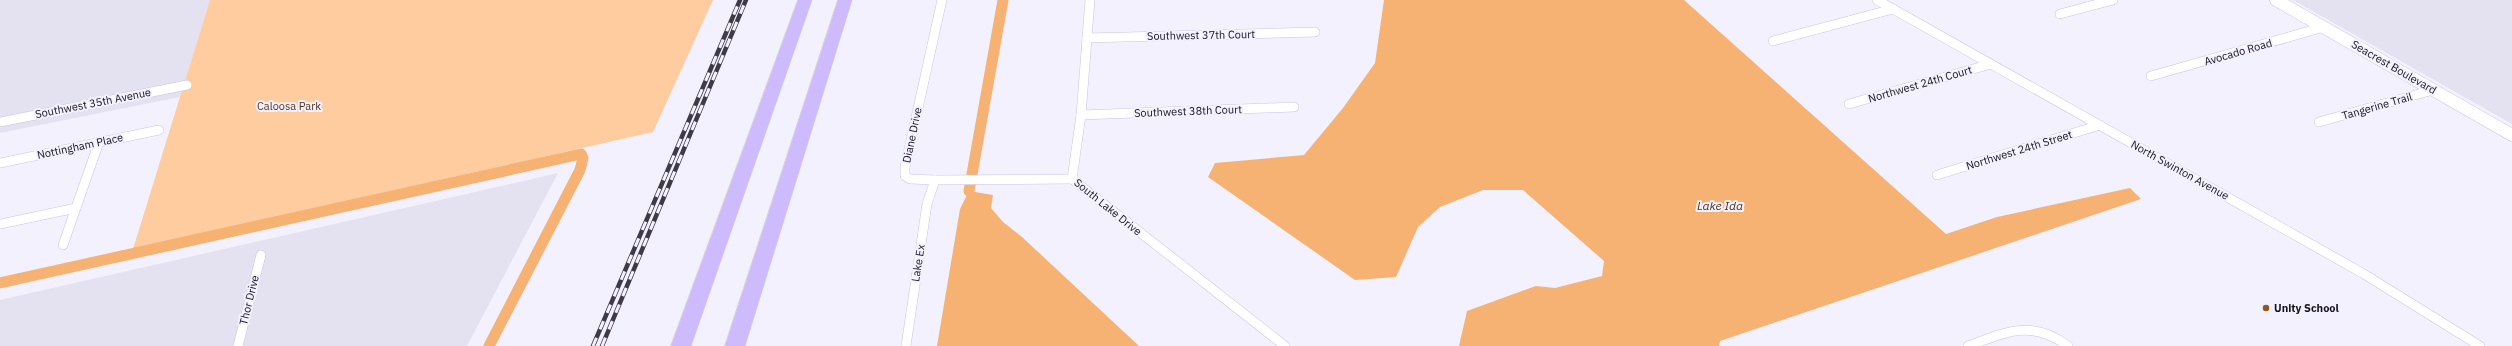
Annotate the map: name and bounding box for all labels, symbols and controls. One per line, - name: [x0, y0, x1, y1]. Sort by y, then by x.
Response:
- street label: Southwest 37th Court: [1147, 27, 1255, 43]
- street label: Avocado Road: [2202, 36, 2274, 68]
- street label: Seacrest Boulevard: [2349, 37, 2439, 97]
- street label: Northwest 24th Court: [1866, 62, 1974, 106]
- street label: Southwest 35th Avenue: [34, 85, 152, 121]
- street label: Tangerine Trail: [2340, 89, 2414, 123]
- park label: Caloosa Park: [257, 99, 321, 113]
- street label: Southwest 38th Court: [1134, 102, 1242, 120]
- street label: Diane Drive: [899, 106, 925, 164]
- street label: Northwest 24th Street: [1964, 127, 2074, 173]
- street label: Nottingham Place: [36, 130, 124, 162]
- street label: North Swinton Avenue: [2128, 137, 2232, 203]
- street label: South Lake Drive: [1071, 176, 1145, 238]
- water label: Lake Ida: [1697, 198, 1743, 213]
- street label: Lake Ex: [908, 243, 928, 283]
- street label: Thor Drive: [236, 274, 262, 326]
- place label: Unity School: [2274, 301, 2340, 315]
- marker: Unity School: [2261, 303, 2271, 313]

